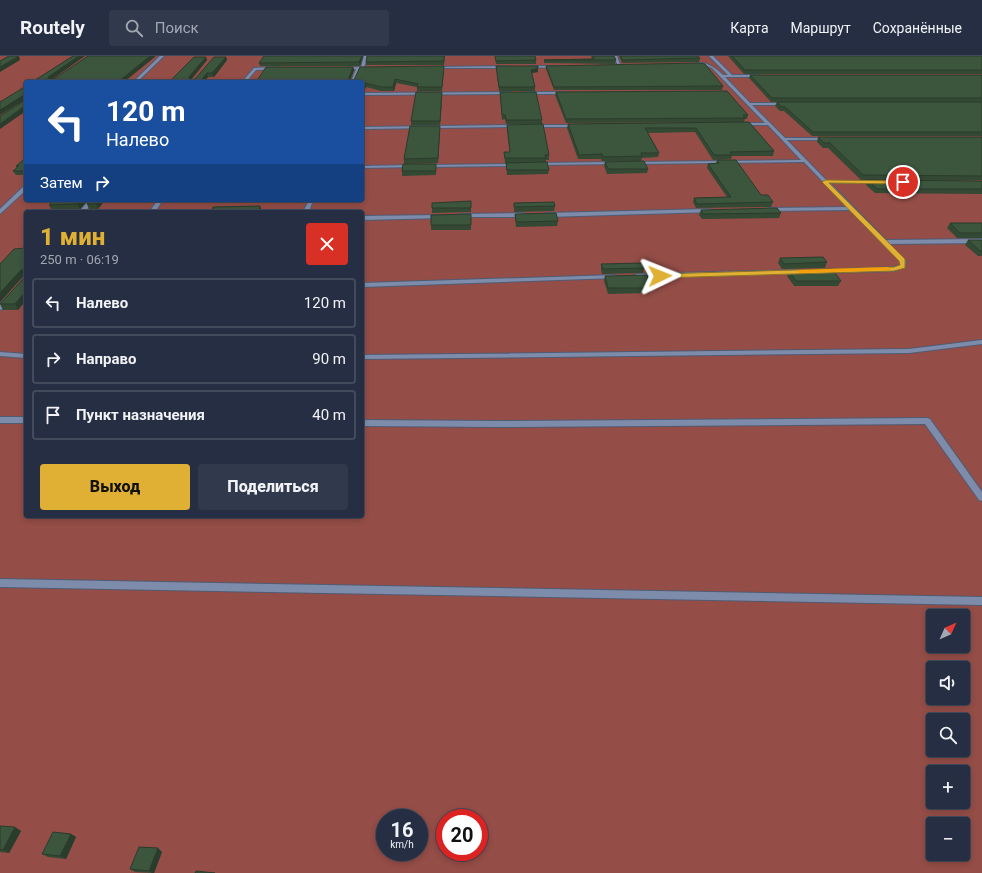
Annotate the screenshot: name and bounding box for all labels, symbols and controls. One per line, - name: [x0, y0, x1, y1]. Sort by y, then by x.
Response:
- search box: [109, 10, 389, 46]
- text: Routely: [20, 16, 85, 39]
- icon: search: [123, 17, 145, 39]
- text: Поиск: [155, 19, 199, 37]
- text: Карта: [730, 20, 769, 36]
- text: Маршрут: [791, 20, 851, 36]
- text: Сохранённые: [873, 20, 962, 36]
- text: 120 m: [106, 95, 185, 128]
- icon: left: [40, 96, 92, 148]
- text: Налево: [106, 129, 169, 150]
- pin: [886, 165, 920, 199]
- icon: arrive: [892, 171, 914, 193]
- icon: right: [91, 172, 113, 194]
- text: Затем: [40, 174, 83, 192]
- text: 1 мин: [40, 223, 105, 251]
- button: close: [306, 223, 348, 265]
- text: 250 m · 06:19: [40, 252, 119, 267]
- position arrow: [639, 255, 681, 297]
- icon: left: [42, 292, 64, 314]
- text: Налево: [76, 294, 128, 312]
- text: 120 m: [304, 294, 346, 312]
- icon: right: [42, 348, 64, 370]
- text: Направо: [76, 350, 137, 368]
- text: 90 m: [312, 350, 346, 368]
- icon: arrive: [42, 404, 64, 426]
- text: Пункт назначения: [76, 406, 205, 424]
- text: 40 m: [312, 406, 346, 424]
- button: Выход: [40, 464, 190, 510]
- button: Поделиться: [198, 464, 348, 510]
- north arrow: [926, 609, 970, 653]
- map controls: [926, 609, 970, 861]
- button: sound: [926, 661, 970, 705]
- button: search: [926, 713, 970, 757]
- button: +: [926, 765, 970, 809]
- speed limit sign: 20: [436, 809, 488, 861]
- button: −: [926, 817, 970, 861]
- text: 16: [391, 818, 413, 842]
- text: km/h: [390, 839, 414, 850]

